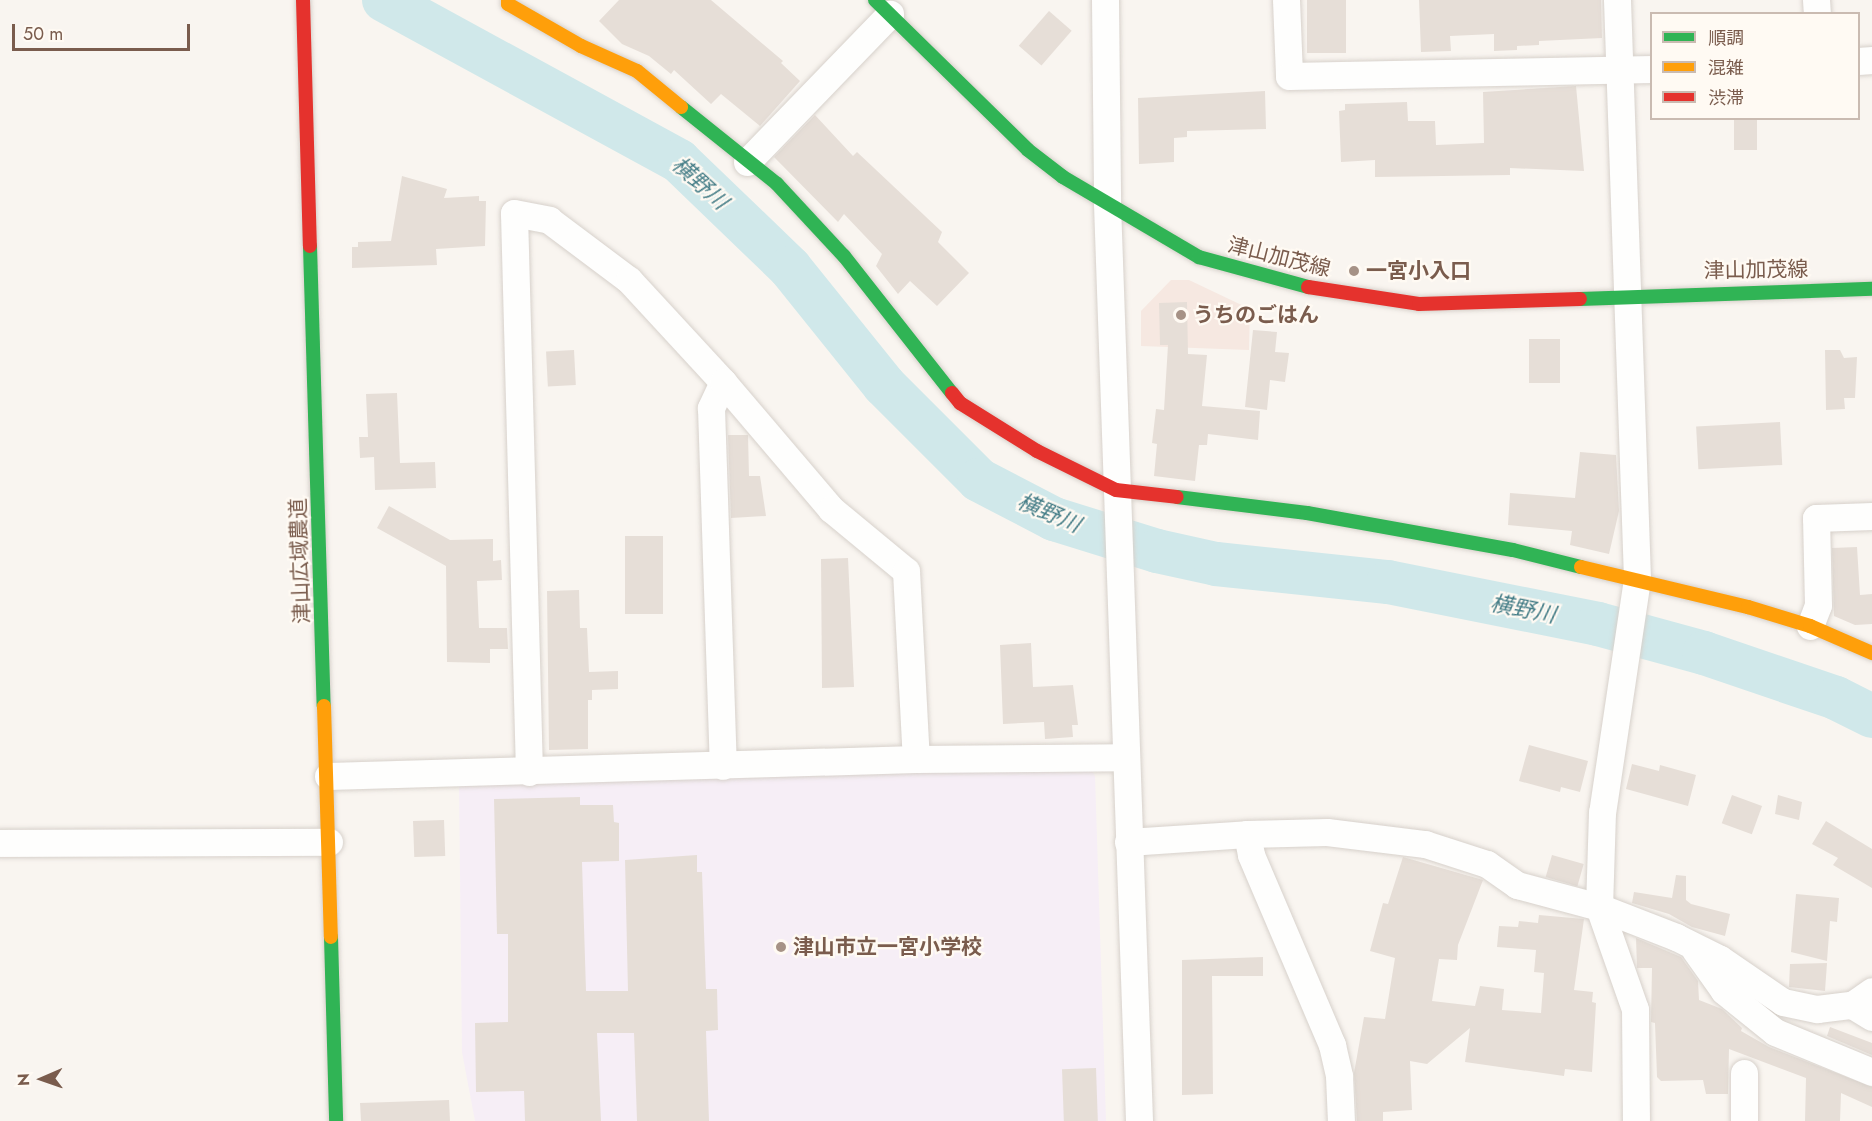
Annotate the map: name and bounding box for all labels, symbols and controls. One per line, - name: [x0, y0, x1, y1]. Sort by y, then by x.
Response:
- scale bar: [15, 12, 194, 50]
- legend: [1650, 12, 1860, 120]
- text: 50 m: [23, 21, 63, 47]
- text: 順調: [1708, 25, 1744, 51]
- text: 混雑: [1708, 55, 1744, 81]
- text: 渋滞: [1708, 85, 1744, 111]
- water label: 横野川: [667, 151, 733, 215]
- street label: 津山加茂線: [1225, 232, 1333, 282]
- street label: 津山加茂線: [1703, 256, 1809, 284]
- place label: 一宮小入口: [1366, 258, 1471, 284]
- marker: 一宮小入口: [1347, 264, 1361, 278]
- place label: うちのごはん: [1193, 302, 1319, 328]
- marker: うちのごはん: [1174, 308, 1188, 322]
- water label: 横野川: [1013, 488, 1085, 538]
- street label: 津山広域農道: [285, 498, 315, 624]
- water label: 横野川: [1488, 590, 1558, 628]
- place label: 津山市立一宮小学校: [793, 934, 982, 960]
- marker: 津山市立一宮小学校: [774, 940, 788, 954]
- north arrow: [12, 1049, 72, 1109]
- text: N: [12, 1073, 35, 1086]

